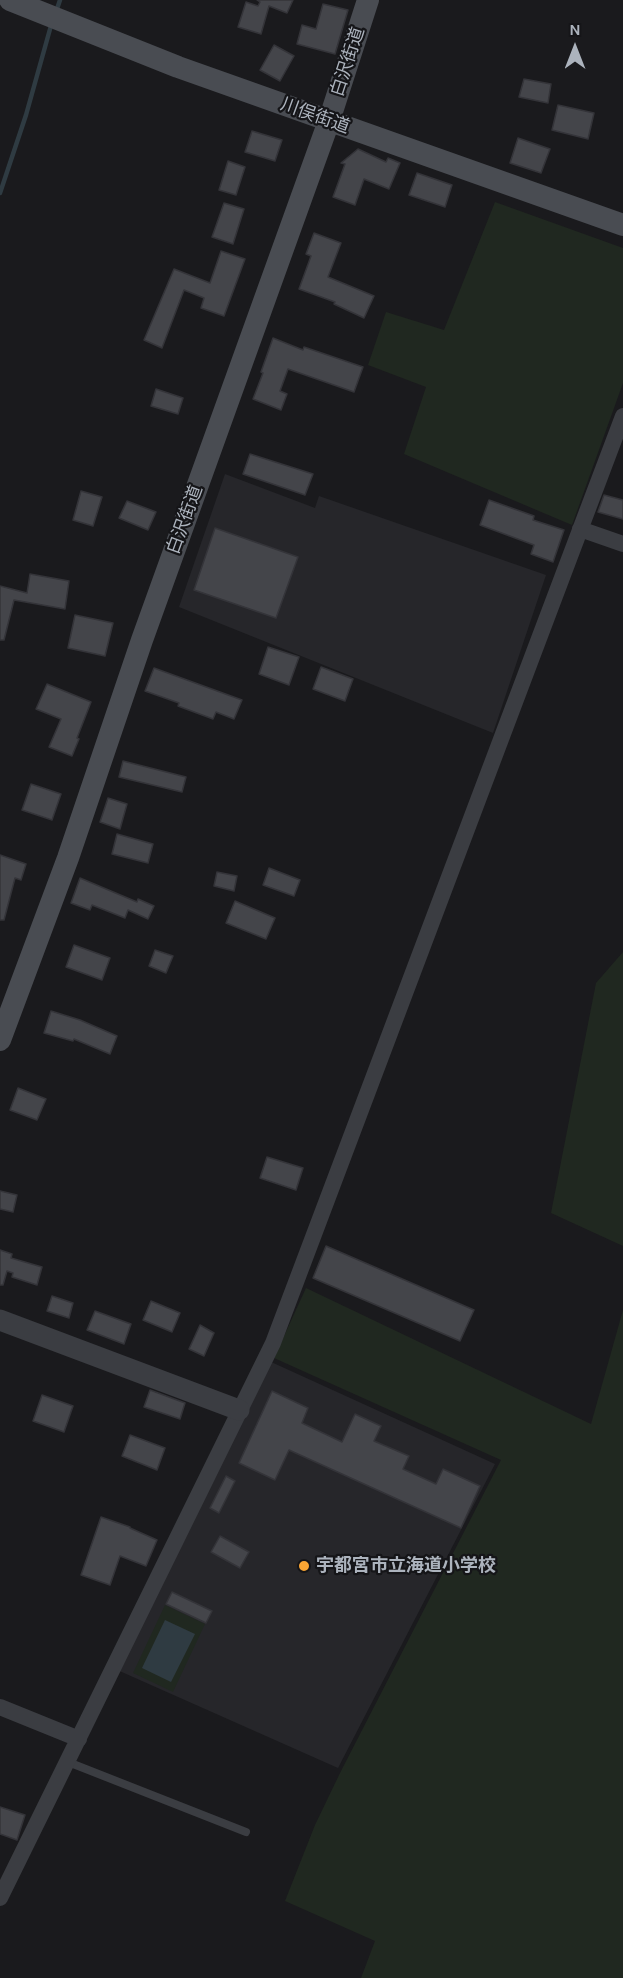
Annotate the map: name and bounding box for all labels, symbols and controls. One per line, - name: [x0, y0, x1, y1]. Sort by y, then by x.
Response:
- north arrow: [545, 18, 605, 78]
- text: N: [569, 20, 581, 39]
- street label: 白沢街道: [327, 24, 369, 100]
- street label: 川俣街道: [277, 94, 353, 138]
- street label: 白沢街道: [163, 482, 207, 558]
- place label: 宇都宮市立海道小学校: [316, 1555, 496, 1577]
- marker: 宇都宮市立海道小学校: [297, 1559, 311, 1573]

